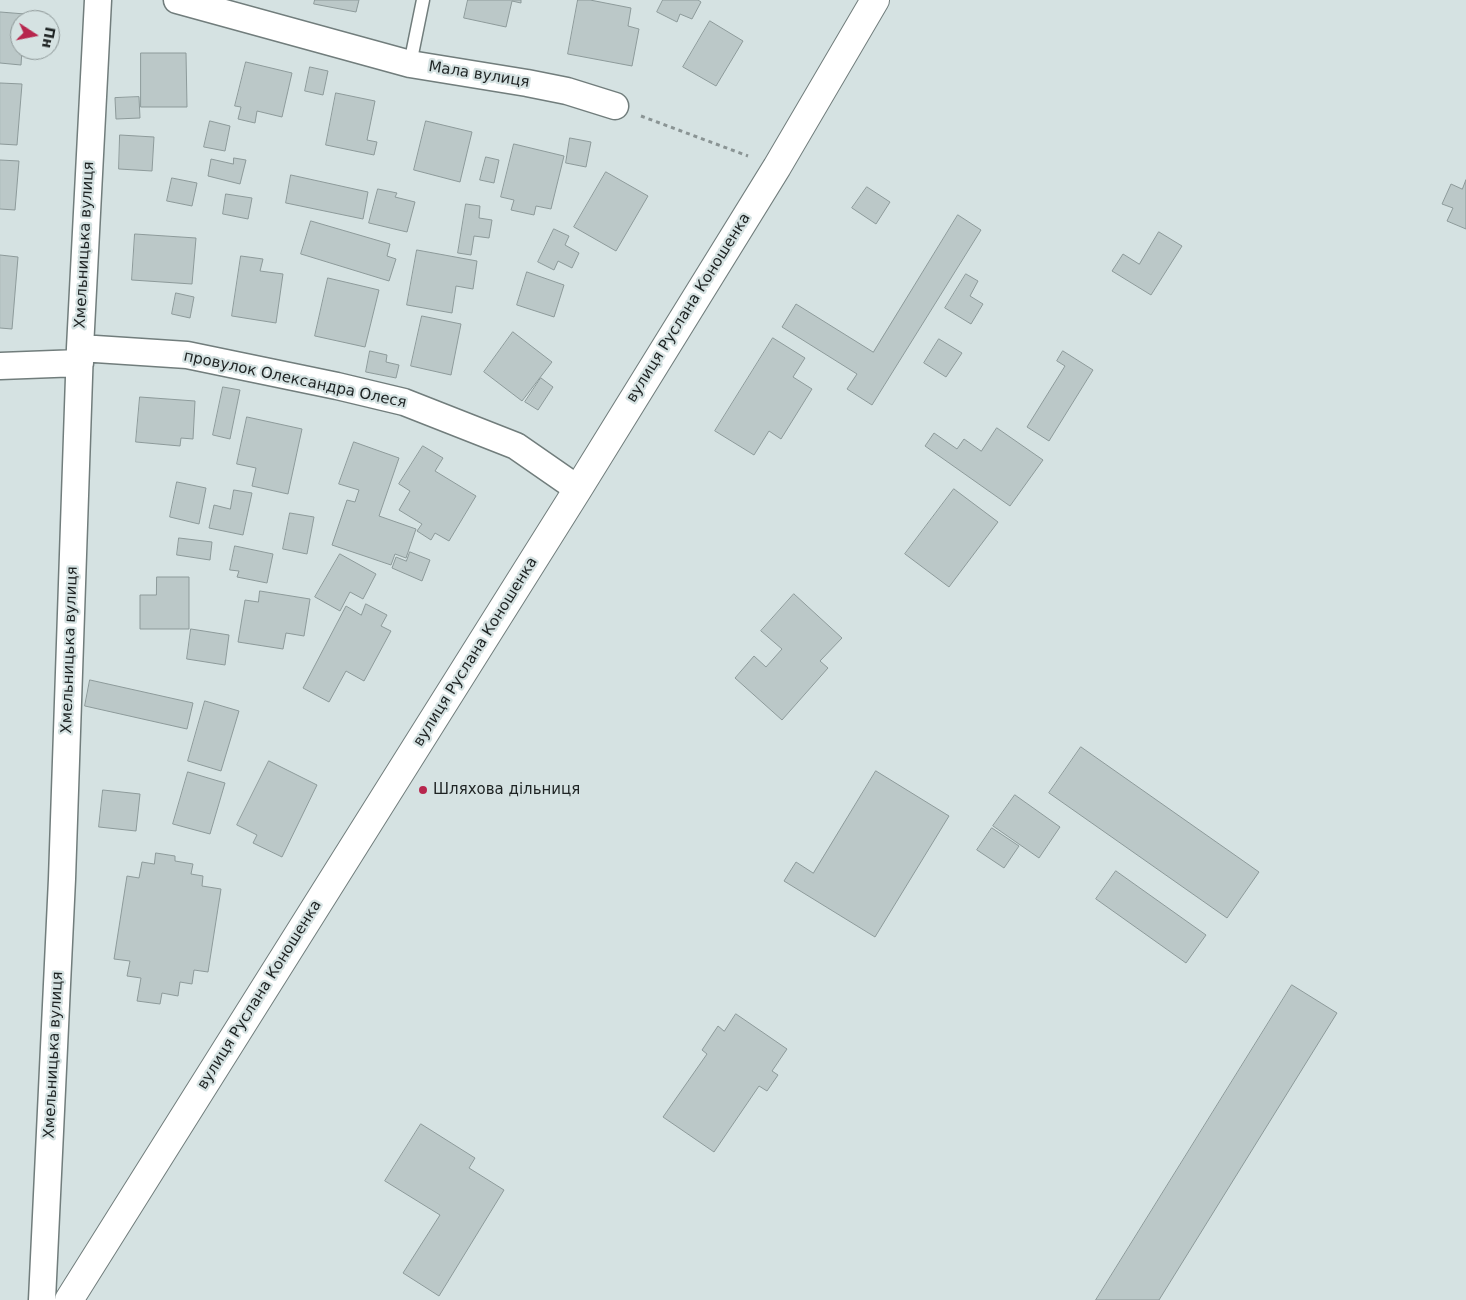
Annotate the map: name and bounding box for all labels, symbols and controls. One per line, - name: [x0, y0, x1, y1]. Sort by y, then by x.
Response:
- north arrow: [10, 10, 60, 60]
- text: Пн: [39, 26, 59, 50]
- street label: Мала вулиця: [427, 58, 531, 92]
- street label: Хмельницька вулиця: [72, 161, 98, 329]
- street label: вулиця Руслана Коношенка: [623, 210, 755, 406]
- street label: провулок Олександра Олеся: [182, 348, 408, 412]
- street label: вулиця Руслана Коношенка: [410, 554, 542, 750]
- street label: Хмельницька вулиця: [58, 566, 82, 734]
- place label: Шляхова дільниця: [433, 781, 580, 799]
- marker: Шляхова дільниця: [417, 784, 429, 796]
- street label: вулиця Руслана Коношенка: [194, 897, 326, 1093]
- street label: Хмельницька вулиця: [41, 971, 67, 1139]

